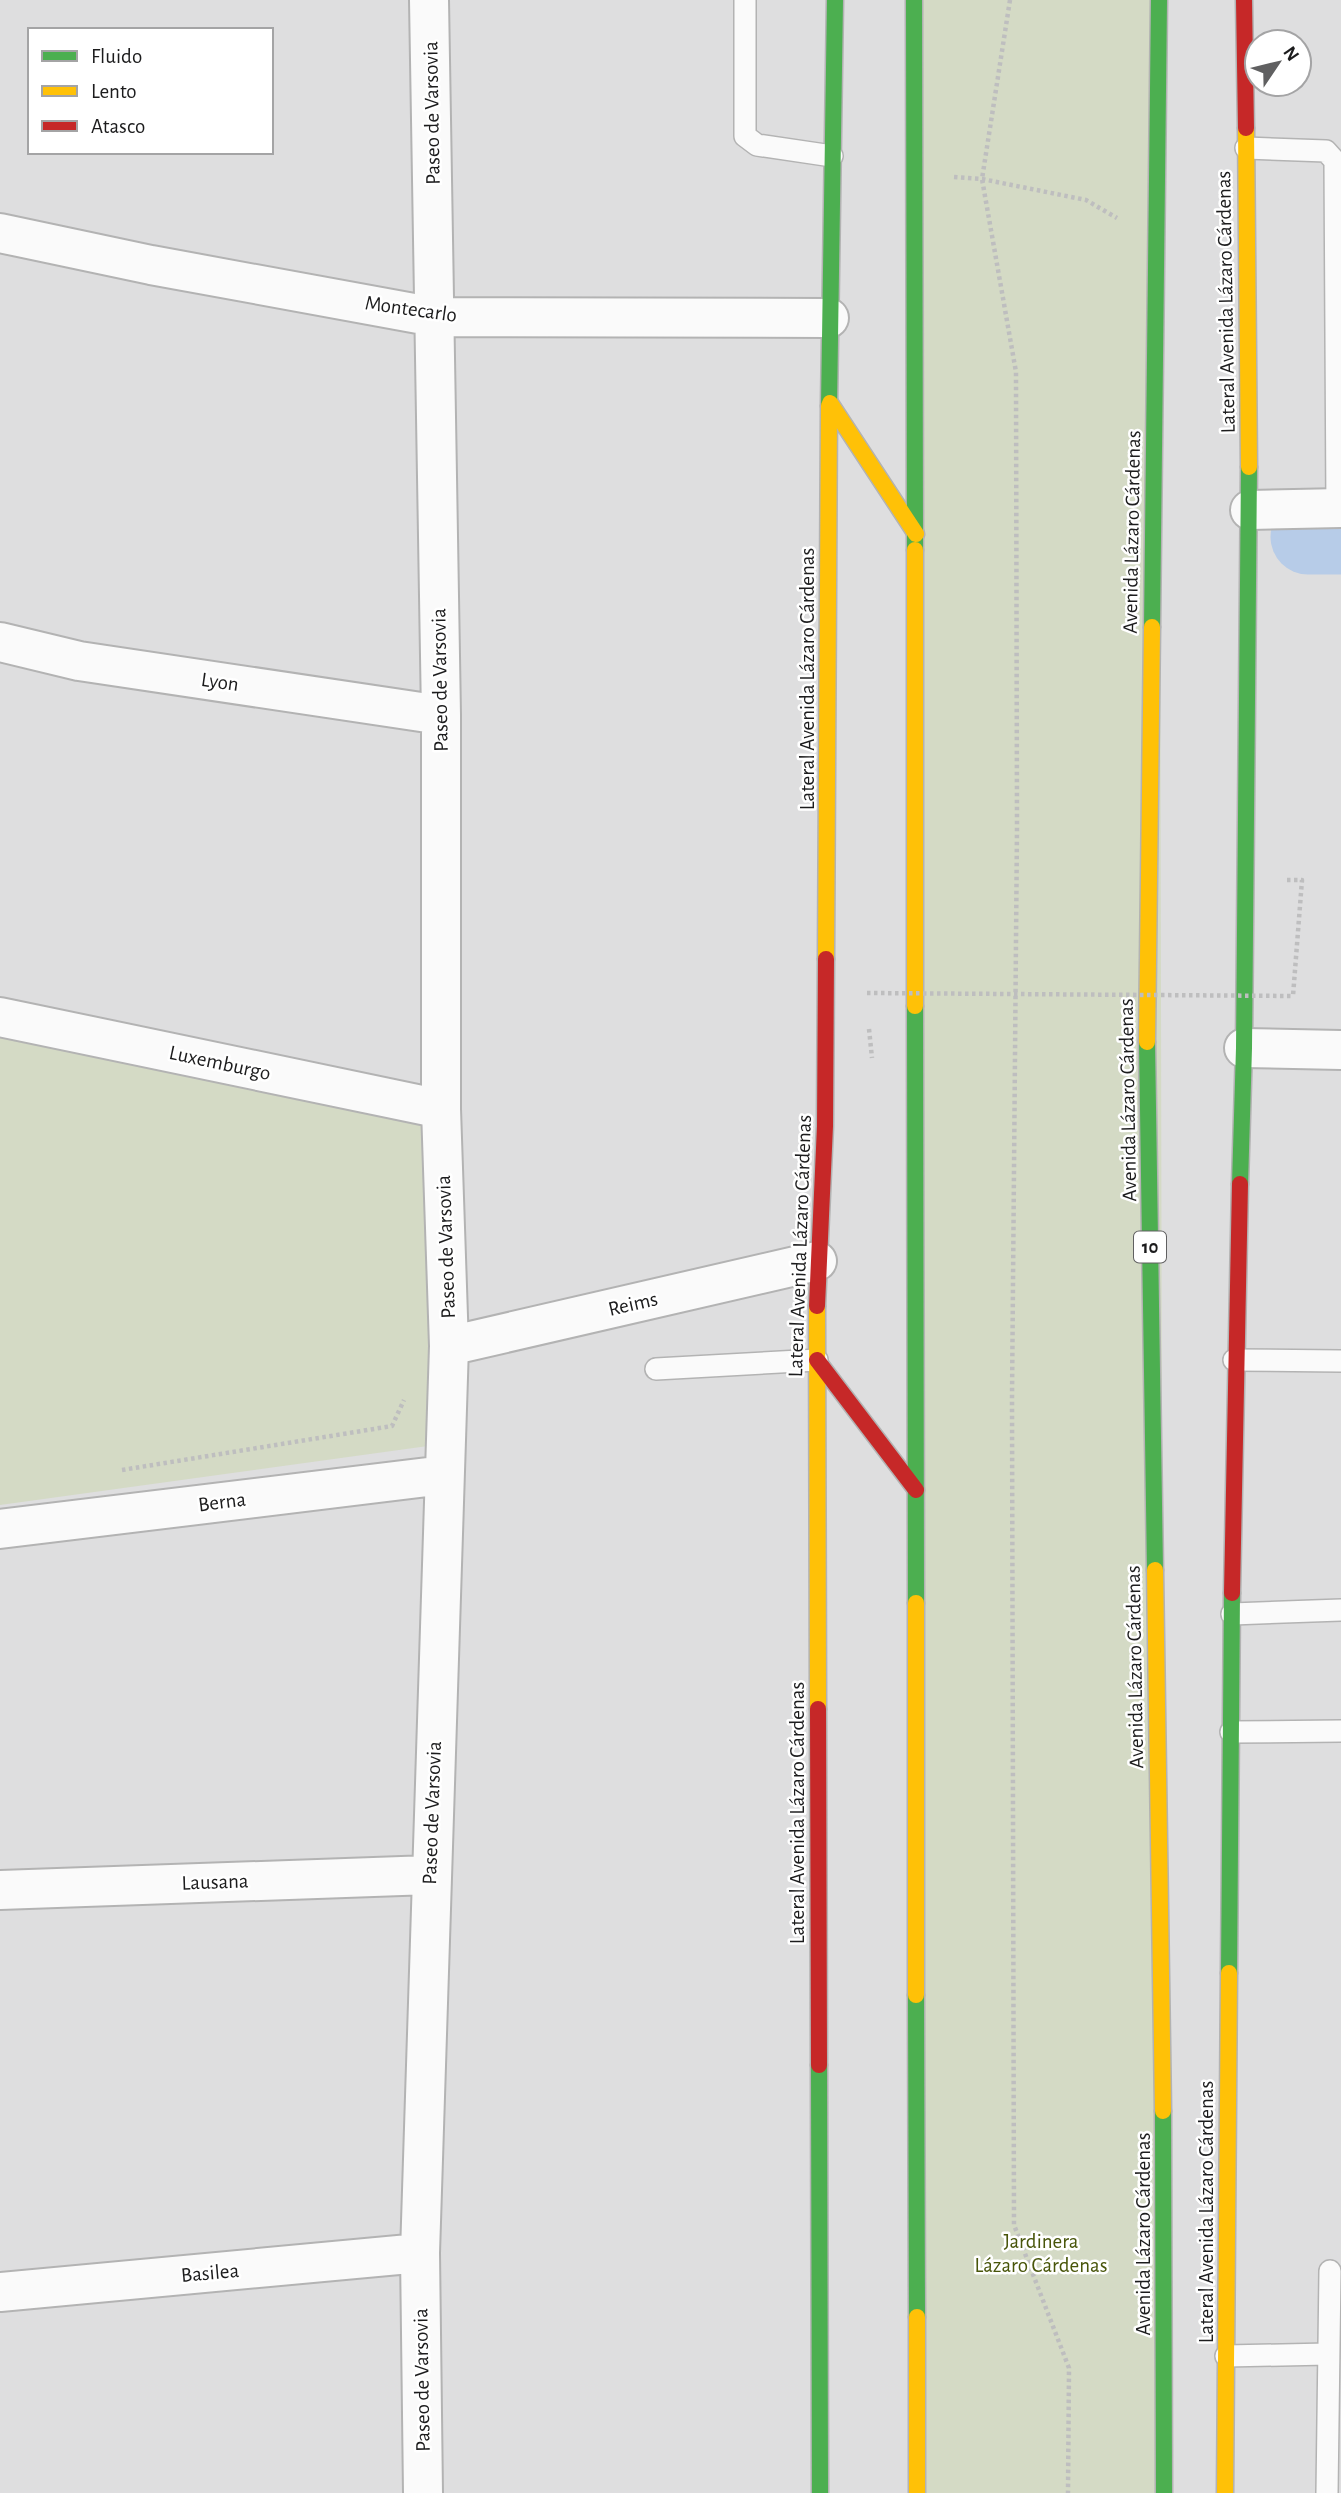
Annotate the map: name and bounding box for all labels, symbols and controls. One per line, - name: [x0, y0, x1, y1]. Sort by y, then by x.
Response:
- legend: [28, 28, 273, 154]
- north arrow: [1243, 28, 1313, 98]
- street label: Paseo de Varsovia: [420, 41, 444, 185]
- text: N: [1279, 43, 1302, 65]
- text: Fluido: [91, 46, 142, 67]
- text: Lento: [91, 81, 137, 102]
- text: Atasco: [91, 116, 145, 137]
- street label: Lateral Avenida Lázaro Cárdenas: [1213, 171, 1239, 433]
- street label: Montecarlo: [364, 292, 458, 326]
- street label: Avenida Lázaro Cárdenas: [1120, 430, 1144, 634]
- street label: Lateral Avenida Lázaro Cárdenas: [797, 548, 818, 810]
- street label: Paseo de Varsovia: [428, 608, 452, 752]
- street label: Lyon: [200, 669, 240, 695]
- street label: Avenida Lázaro Cárdenas: [1116, 998, 1140, 1202]
- street label: Luxemburgo: [167, 1042, 273, 1084]
- street label: Lateral Avenida Lázaro Cárdenas: [785, 1114, 815, 1378]
- street label: Paseo de Varsovia: [433, 1174, 459, 1319]
- road number: 10: [1134, 1232, 1166, 1262]
- street label: Reims: [606, 1288, 660, 1320]
- street label: Berna: [197, 1489, 247, 1515]
- street label: Avenida Lázaro Cárdenas: [1123, 1565, 1147, 1769]
- street label: Lateral Avenida Lázaro Cárdenas: [787, 1682, 808, 1944]
- street label: Paseo de Varsovia: [419, 1740, 445, 1885]
- street label: Lausana: [181, 1870, 249, 1894]
- street label: Lateral Avenida Lázaro Cárdenas: [1196, 2081, 1217, 2343]
- street label: Avenida Lázaro Cárdenas: [1133, 2132, 1154, 2336]
- park label: Jardinera Lázaro Cárdenas: [974, 2231, 1108, 2276]
- street label: Basilea: [180, 2260, 240, 2286]
- street label: Paseo de Varsovia: [410, 2308, 434, 2452]

